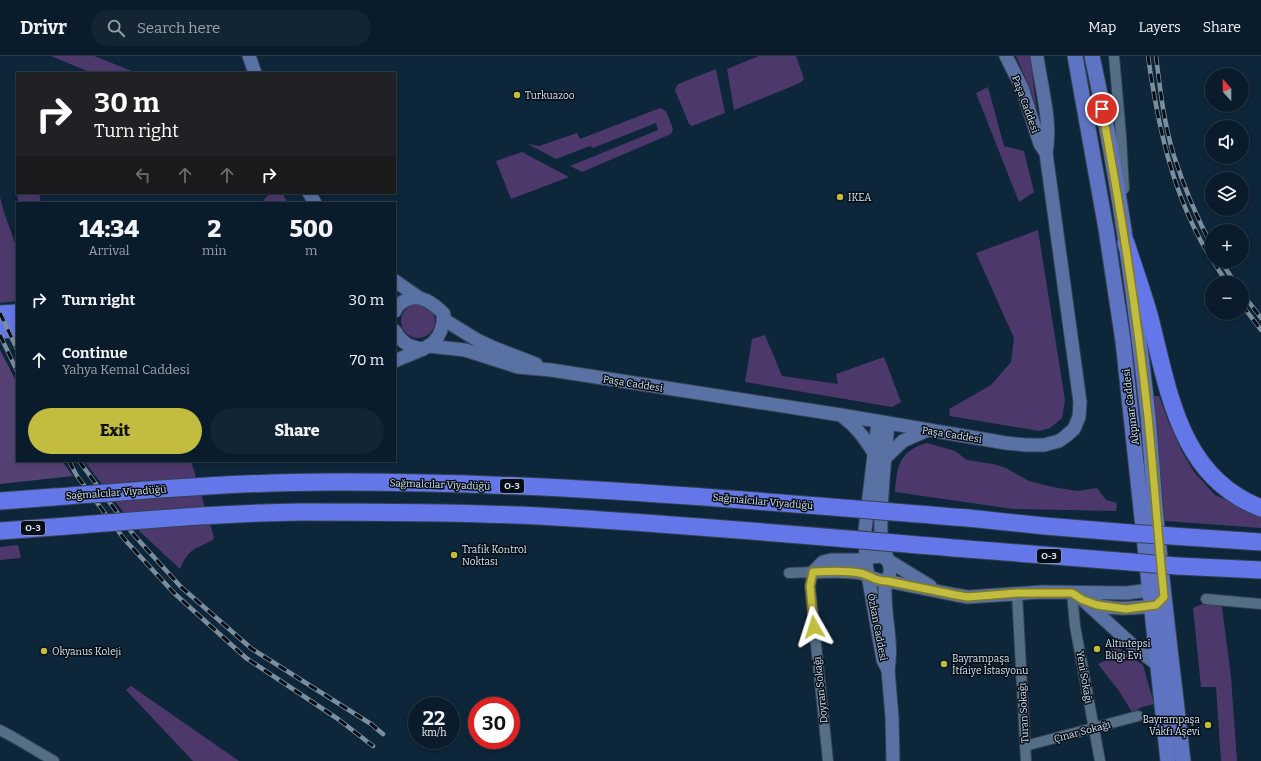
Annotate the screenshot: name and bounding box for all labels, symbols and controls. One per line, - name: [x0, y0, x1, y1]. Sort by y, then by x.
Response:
- search box: [91, 10, 371, 46]
- text: Drivr: [20, 16, 67, 39]
- icon: search: [105, 17, 127, 39]
- text: Search here: [137, 19, 220, 37]
- text: Map: [1088, 19, 1116, 36]
- text: Layers: [1138, 19, 1181, 36]
- text: Share: [1203, 19, 1241, 36]
- north arrow: [1205, 68, 1249, 112]
- map controls: [1205, 68, 1249, 320]
- street label: Paşa Caddesi: [1009, 74, 1041, 135]
- text: 30 m: [94, 86, 160, 119]
- icon: right: [28, 88, 80, 140]
- marker: Turkuazoo: [512, 90, 522, 100]
- place label: Turkuazoo: [525, 90, 575, 102]
- pin: [1085, 92, 1119, 126]
- icon: arrive: [1091, 98, 1113, 120]
- text: Turn right: [94, 120, 179, 142]
- button: sound: [1205, 120, 1249, 164]
- icon: left: [132, 164, 154, 186]
- icon: ahead: [174, 164, 196, 186]
- icon: ahead: [216, 164, 238, 186]
- icon: right: [258, 164, 280, 186]
- button: layers: [1205, 172, 1249, 216]
- marker: IKEA: [835, 192, 845, 202]
- place label: IKEA: [848, 192, 872, 204]
- text: 14:34: [79, 215, 139, 243]
- text: 2: [207, 215, 221, 243]
- text: 500: [289, 215, 333, 243]
- button: +: [1205, 224, 1249, 268]
- text: Arrival: [88, 243, 130, 258]
- text: min: [202, 243, 227, 258]
- text: m: [305, 243, 317, 258]
- button: −: [1205, 276, 1249, 320]
- icon: right: [28, 289, 50, 311]
- text: Turn right: [62, 291, 135, 309]
- text: 30 m: [349, 291, 384, 309]
- text: Continue: [62, 344, 128, 362]
- icon: ahead: [28, 349, 50, 371]
- text: 70 m: [350, 351, 384, 369]
- text: Yahya Kemal Caddesi: [62, 362, 190, 377]
- street label: Akpınar Caddesi: [1120, 368, 1142, 446]
- street label: Paşa Caddesi: [602, 373, 664, 395]
- button: Exit: [28, 408, 202, 454]
- button: Share: [210, 408, 384, 454]
- street label: Paşa Caddesi: [921, 424, 983, 446]
- street label: Sağmalcılar Viyadüğü: [389, 476, 491, 493]
- road number: O-3: [500, 479, 524, 493]
- street label: Sağmalcılar Viyadüğü: [65, 482, 167, 503]
- street label: Sağmalcılar Viyadüğü: [712, 491, 814, 512]
- road number: O-3: [21, 521, 45, 535]
- place label: Trafik Kontrol Noktası: [462, 544, 527, 568]
- road number: O-3: [1037, 549, 1061, 563]
- marker: Trafik Kontrol Noktası: [449, 550, 459, 560]
- street label: Özkan Caddesi: [865, 592, 890, 662]
- position arrow: [793, 606, 835, 648]
- place label: Altıntepsi Bilgi Evi: [1105, 638, 1150, 662]
- marker: Altıntepsi Bilgi Evi: [1092, 644, 1102, 654]
- marker: Okyanus Koleji: [39, 646, 49, 656]
- place label: Okyanus Koleji: [52, 646, 121, 658]
- street label: Yeni Sokağı: [1073, 650, 1096, 705]
- place label: Bayrampaşa İtfaiye İstasyonu: [952, 653, 1028, 677]
- street label: Doyran Sokağı: [811, 656, 830, 724]
- marker: Bayrampaşa İtfaiye İstasyonu: [939, 659, 949, 669]
- street label: Turan Sokağı: [1015, 682, 1032, 744]
- speed limit sign: 30: [468, 697, 520, 749]
- text: 22: [423, 706, 445, 730]
- place label: Bayrampaşa Vakfı Aşevi: [1142, 714, 1201, 738]
- street label: Çınar Sokağı: [1052, 718, 1112, 745]
- marker: Bayrampaşa Vakfı Aşevi: [1203, 720, 1213, 730]
- text: km/h: [422, 727, 446, 739]

